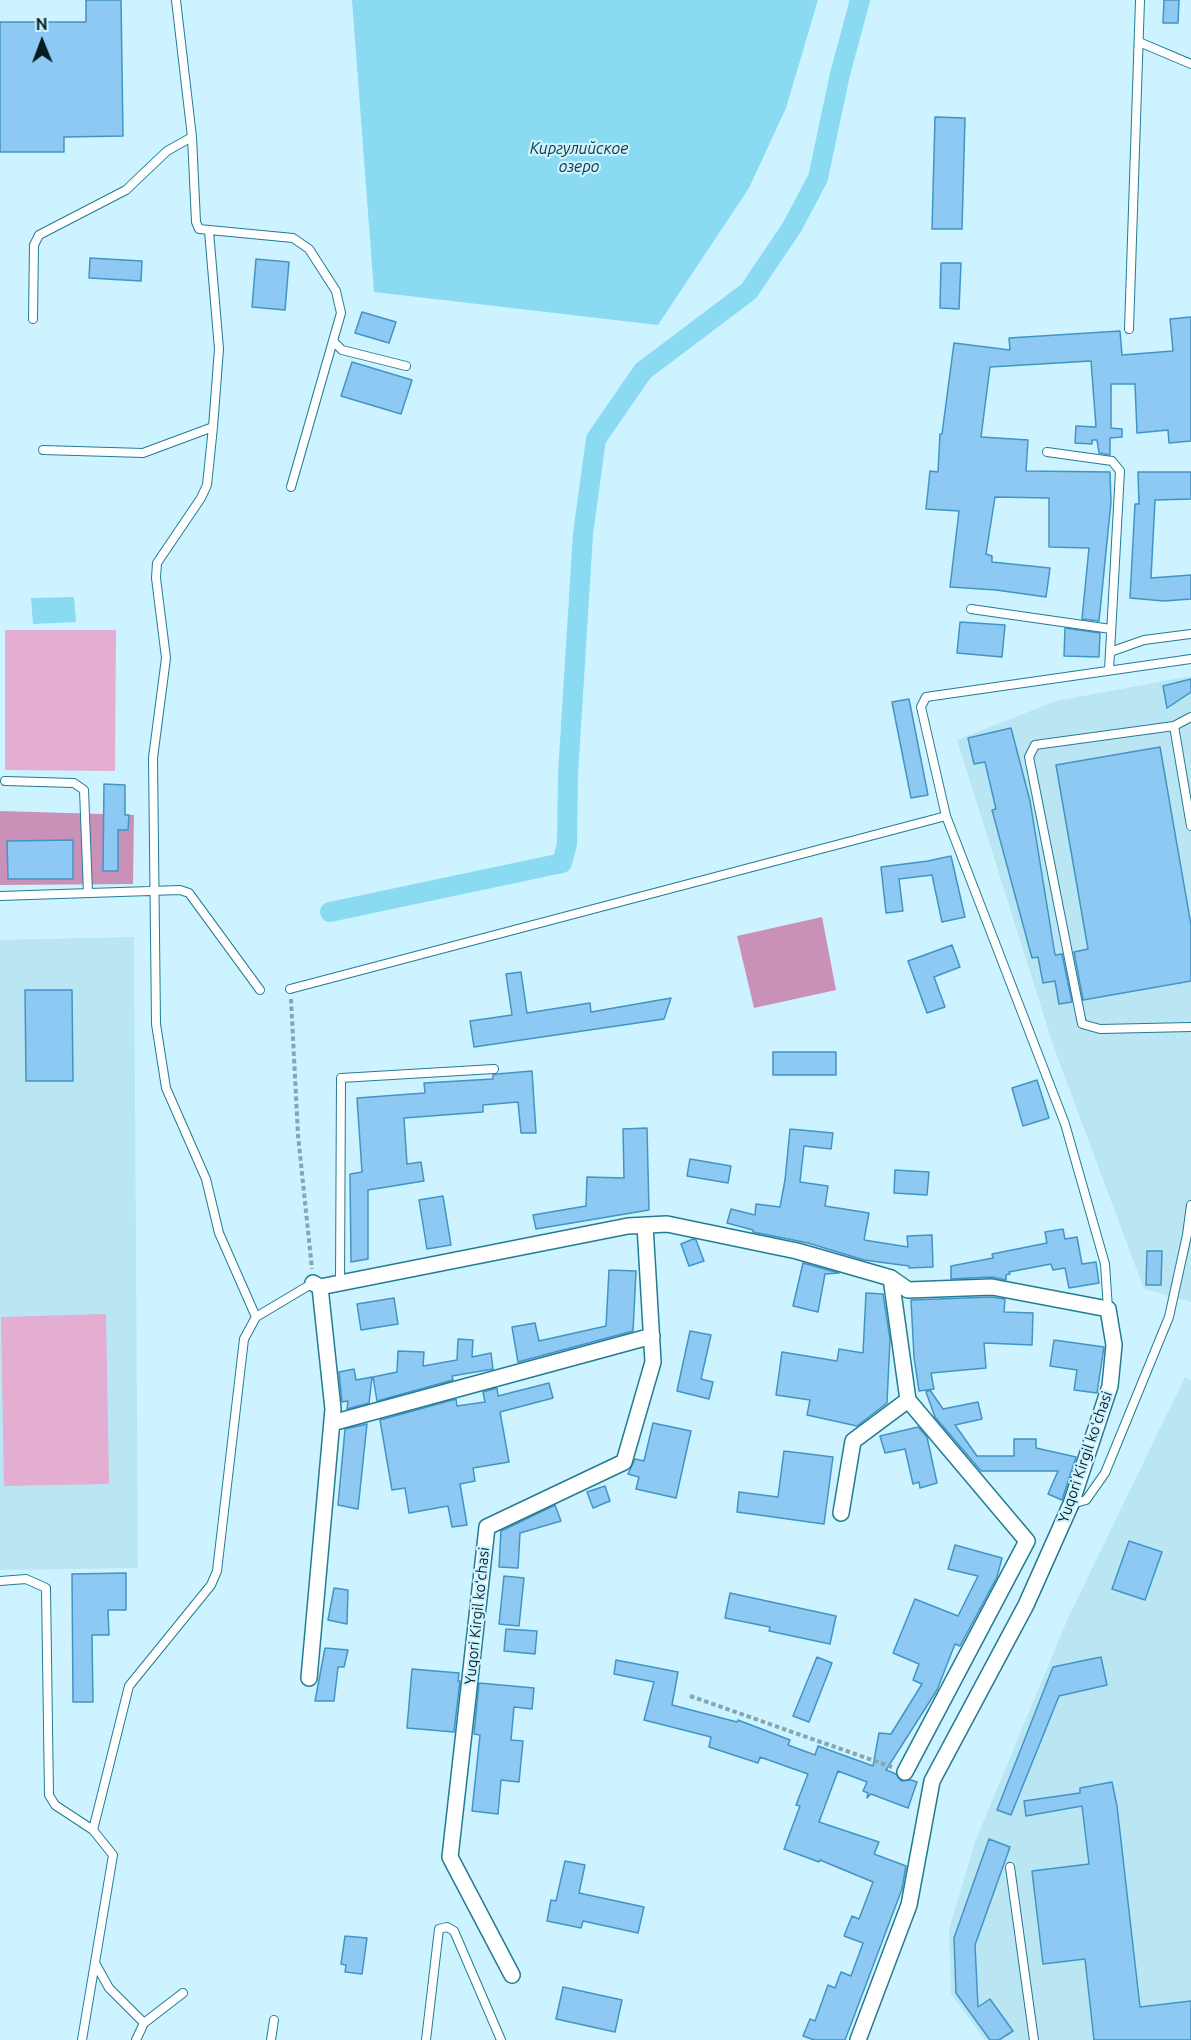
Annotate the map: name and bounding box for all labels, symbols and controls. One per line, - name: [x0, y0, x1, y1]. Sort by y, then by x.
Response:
- north arrow: [12, 12, 72, 72]
- text: N: [36, 15, 48, 33]
- water label: Киргулийское озеро: [530, 139, 628, 177]
- street label: Yuqori Kirgil koʻchasi: [1054, 1389, 1116, 1525]
- street label: Yuqori Kirgil koʻchasi: [461, 1546, 493, 1686]

